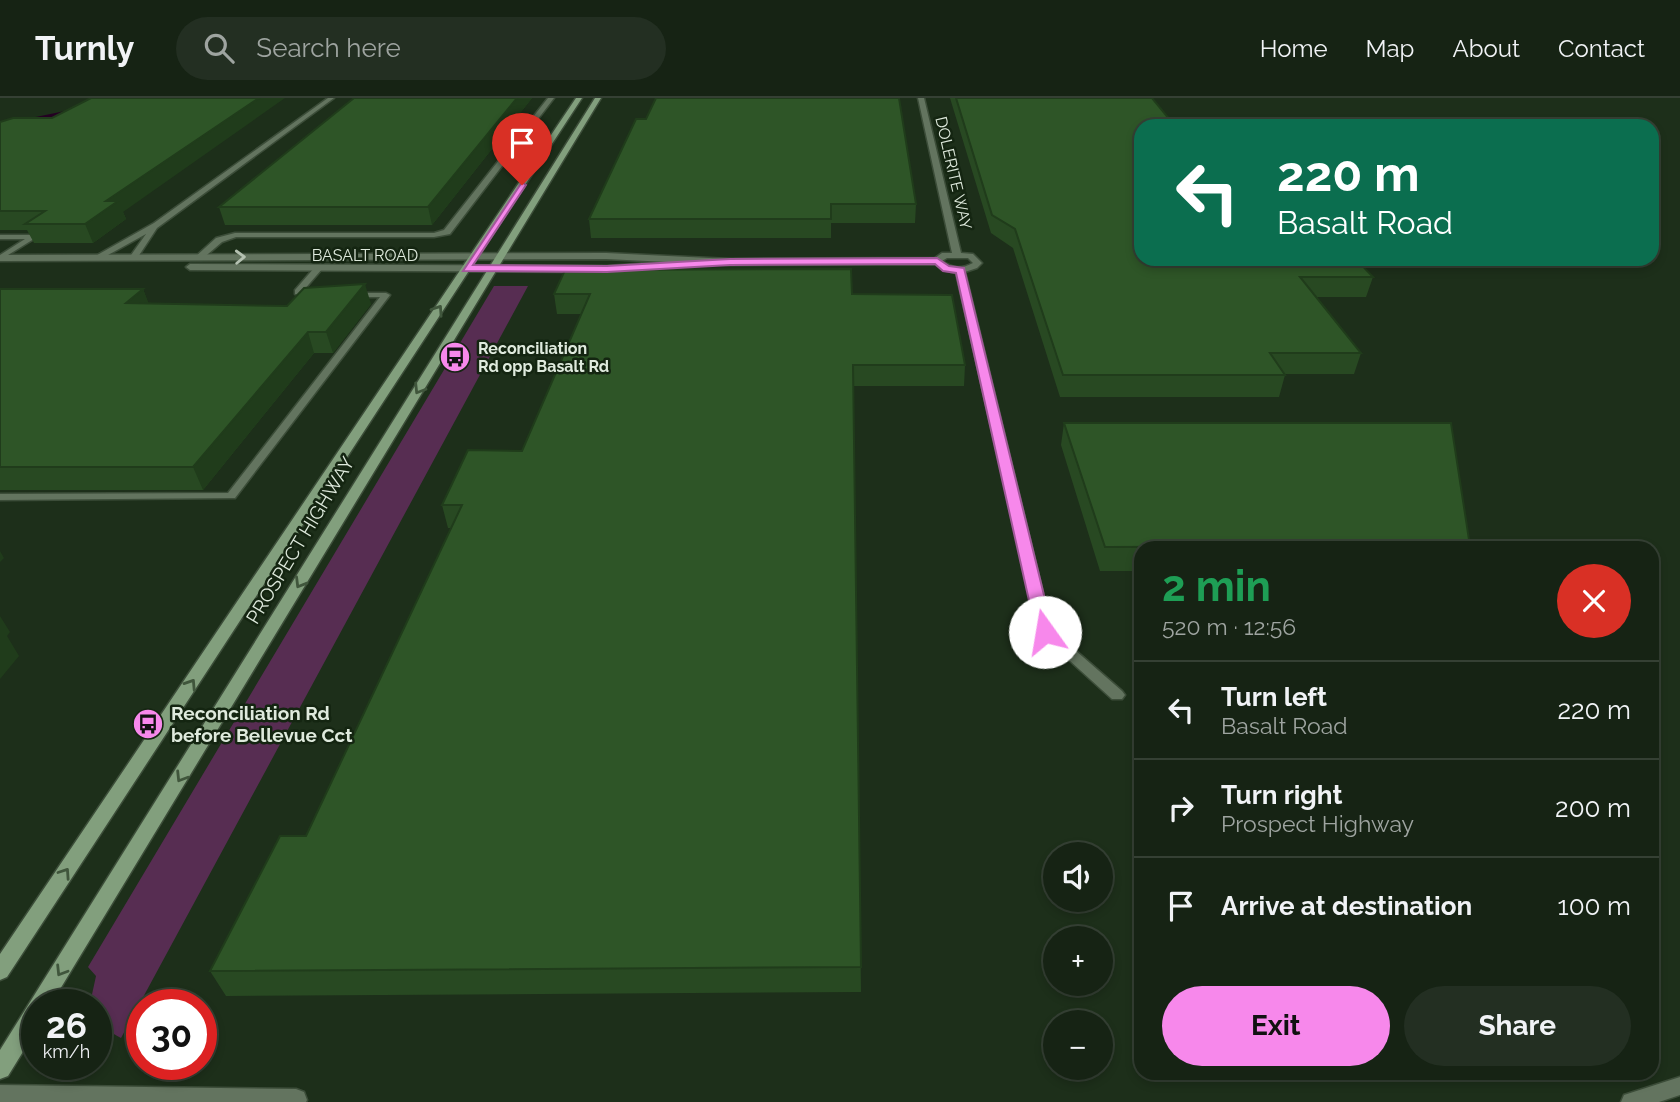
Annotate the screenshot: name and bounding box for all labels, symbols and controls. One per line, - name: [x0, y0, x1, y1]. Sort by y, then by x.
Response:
- search box: [176, 17, 666, 80]
- text: Turnly: [35, 29, 134, 68]
- icon: search: [200, 29, 238, 67]
- text: Search here: [256, 33, 401, 63]
- text: Home: [1260, 34, 1328, 63]
- text: Map: [1366, 34, 1414, 63]
- text: About: [1452, 34, 1520, 63]
- text: Contact: [1558, 34, 1645, 63]
- pin: [492, 113, 552, 185]
- street label: DOLERITE WAY: [931, 115, 976, 232]
- icon: arrive: [503, 124, 541, 162]
- text: 220 m: [1277, 145, 1420, 202]
- icon: left: [1162, 147, 1253, 238]
- text: Basalt Road: [1277, 204, 1453, 241]
- street label: BASALT ROAD: [312, 246, 418, 265]
- one-way arrow: [235, 249, 245, 265]
- one-way arrow: [430, 305, 443, 318]
- place label: Reconciliation Rd opp Basalt Rd: [478, 339, 609, 376]
- bus stop icon: Reconciliation Rd opp Basalt Rd: [438, 340, 472, 374]
- one-way arrow: [414, 382, 427, 395]
- street label: PROSPECT HIGHWAY: [241, 452, 359, 627]
- text: 2 min: [1162, 562, 1271, 611]
- button: close: [1557, 564, 1631, 638]
- one-way arrow: [295, 576, 308, 589]
- position arrow: [1008, 595, 1082, 669]
- text: 520 m · 12:56: [1162, 613, 1296, 640]
- one-way arrow: [183, 679, 196, 692]
- text: Turn left: [1221, 682, 1327, 712]
- icon: left: [1162, 691, 1200, 729]
- text: 220 m: [1557, 695, 1631, 725]
- place label: Reconciliation Rd before Bellevue Cct: [171, 702, 353, 746]
- bus stop icon: Reconciliation Rd before Bellevue Cct: [131, 707, 165, 741]
- text: Basalt Road: [1221, 712, 1348, 739]
- one-way arrow: [176, 770, 189, 783]
- text: Turn right: [1221, 780, 1342, 810]
- icon: right: [1162, 789, 1200, 827]
- text: 200 m: [1555, 793, 1631, 823]
- text: Prospect Highway: [1221, 810, 1414, 837]
- map controls: [1043, 842, 1113, 1080]
- button: sound: [1043, 842, 1113, 912]
- one-way arrow: [57, 868, 70, 881]
- icon: arrive: [1162, 887, 1200, 925]
- text: Arrive at destination: [1221, 891, 1472, 921]
- text: 100 m: [1558, 891, 1631, 921]
- button: +: [1043, 926, 1113, 996]
- one-way arrow: [56, 963, 69, 976]
- button: Exit: [1162, 986, 1390, 1066]
- button: Share: [1404, 986, 1631, 1066]
- speed limit sign: 30: [126, 989, 217, 1080]
- text: 26: [46, 1005, 87, 1046]
- button: −: [1043, 1010, 1113, 1080]
- text: km/h: [43, 1041, 90, 1062]

